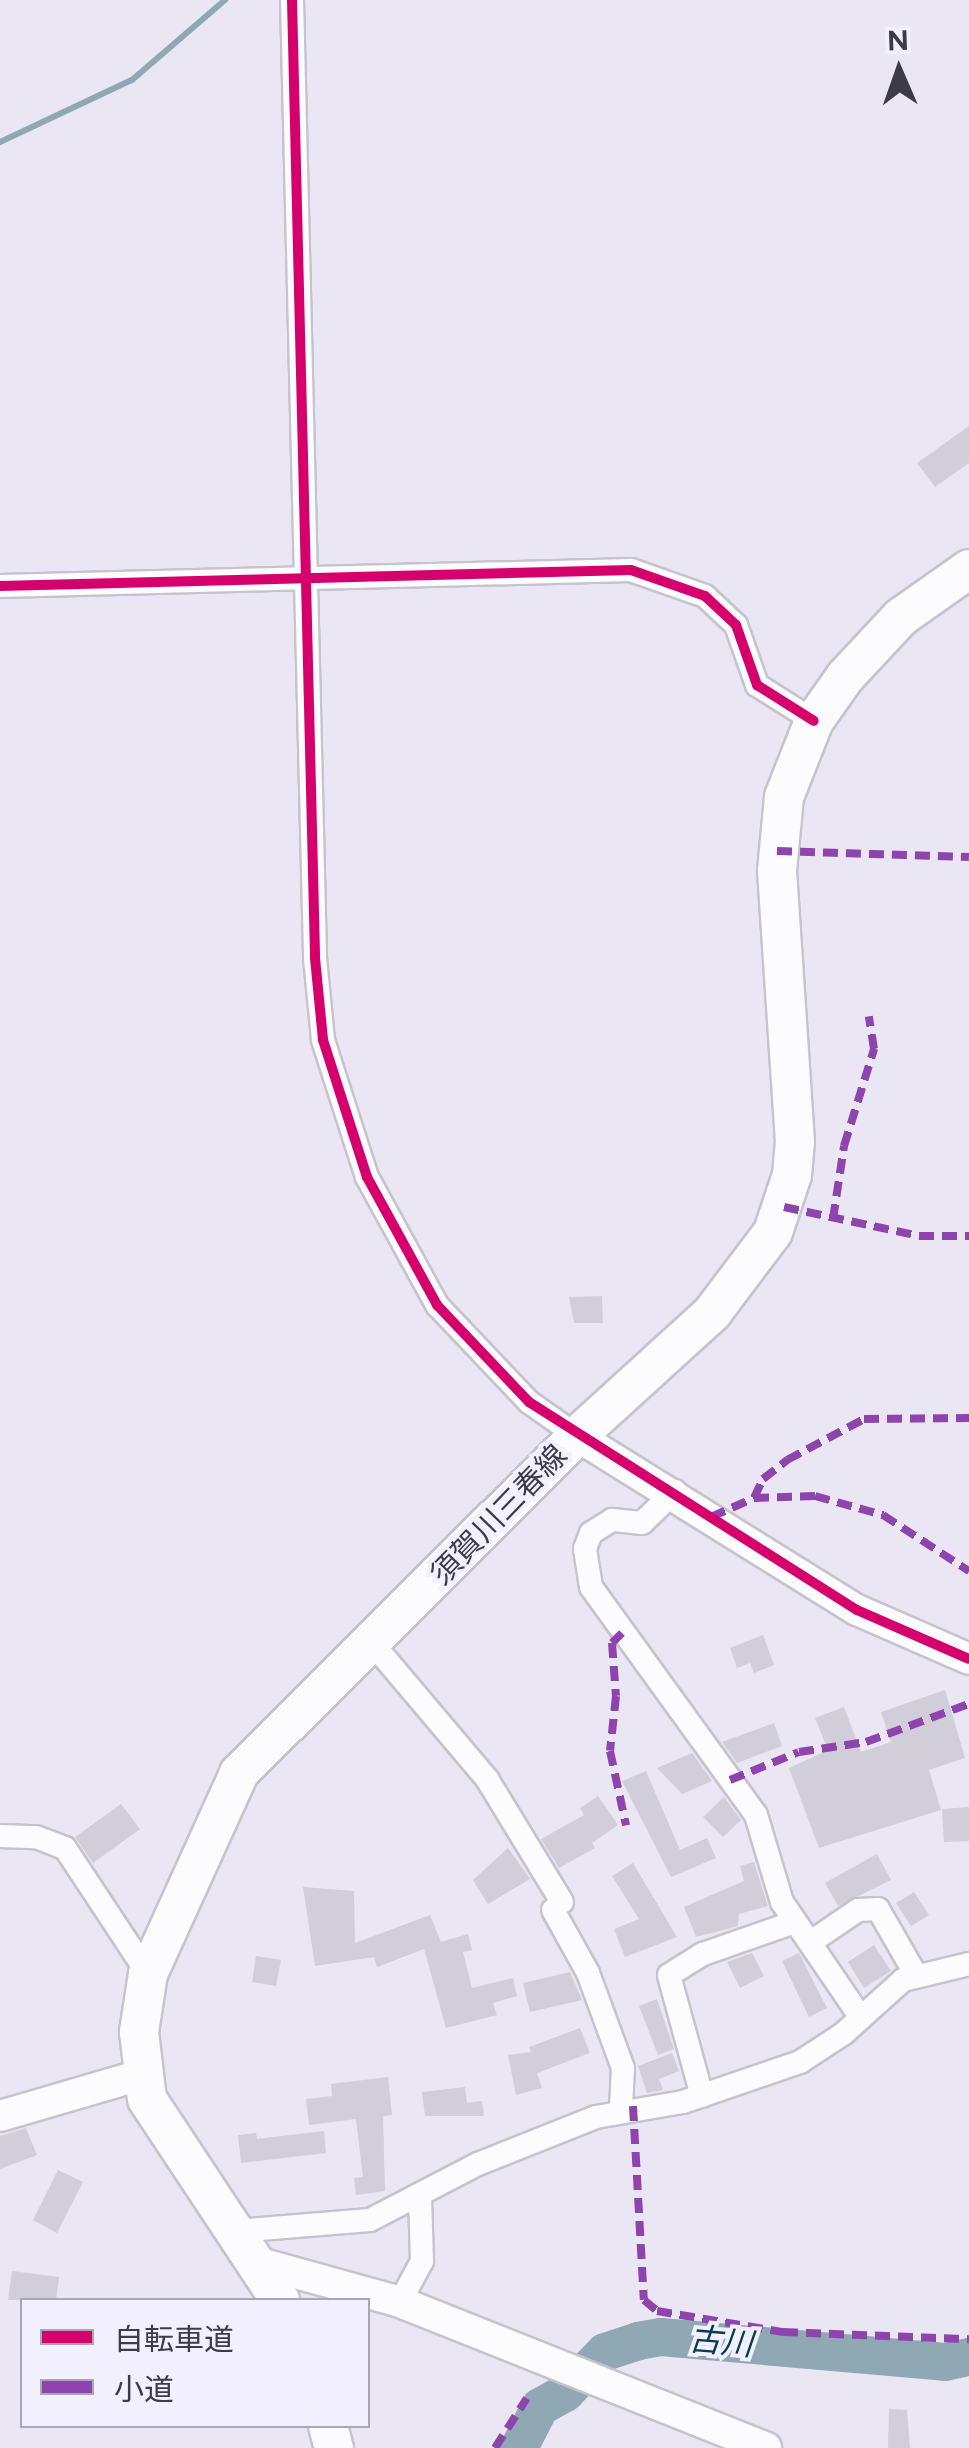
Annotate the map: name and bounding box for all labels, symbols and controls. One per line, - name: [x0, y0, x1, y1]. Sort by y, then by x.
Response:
- north arrow: [849, 20, 949, 120]
- text: N: [887, 23, 909, 57]
- street label: 須賀川三春線: [424, 1438, 574, 1592]
- legend: [20, 2298, 370, 2428]
- water label: 古川: [687, 2320, 755, 2364]
- text: 自転車道: [114, 2321, 234, 2358]
- text: 小道: [114, 2371, 174, 2408]

